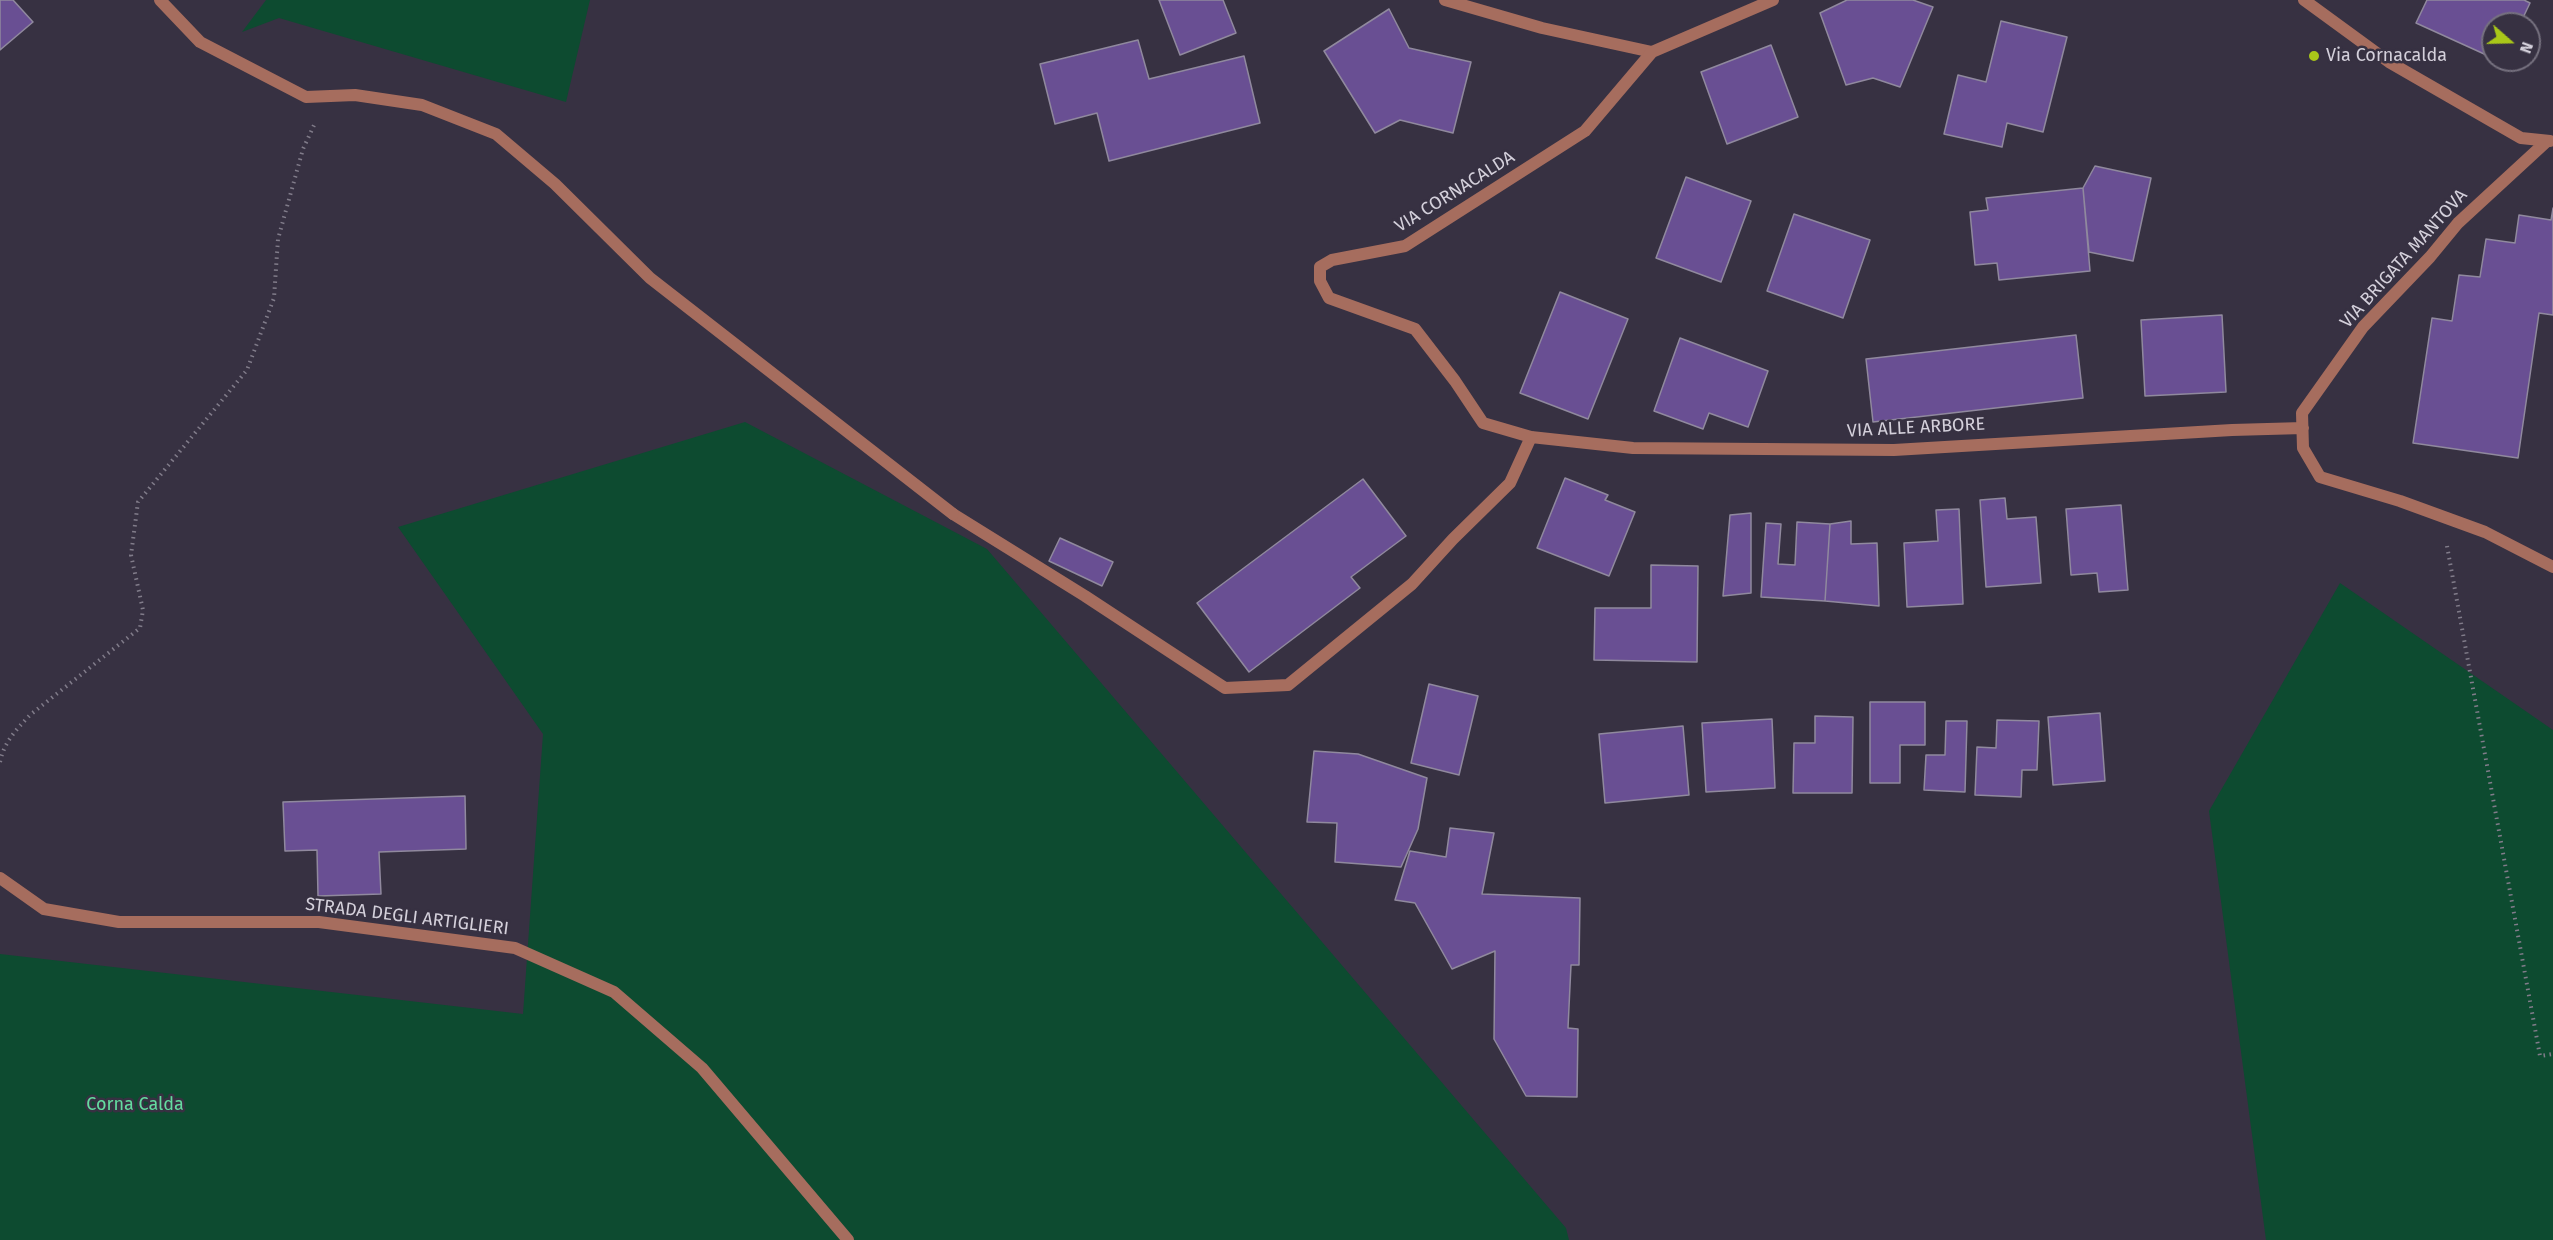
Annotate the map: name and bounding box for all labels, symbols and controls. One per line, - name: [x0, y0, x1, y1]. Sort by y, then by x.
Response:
- north arrow: [2481, 12, 2541, 72]
- text: N: [2516, 39, 2537, 56]
- place label: Via Cornacalda: [2326, 45, 2447, 67]
- marker: Via Cornacalda: [2307, 49, 2321, 63]
- street label: VIA CORNACALDA: [1391, 147, 1519, 237]
- street label: VIA BRIGATA MANTOVA: [2336, 185, 2472, 333]
- street label: VIA ALLE ARBORE: [1846, 414, 1986, 442]
- street label: STRADA DEGLI ARTIGLIERI: [304, 894, 510, 940]
- park label: Corna Calda: [86, 1094, 184, 1116]

